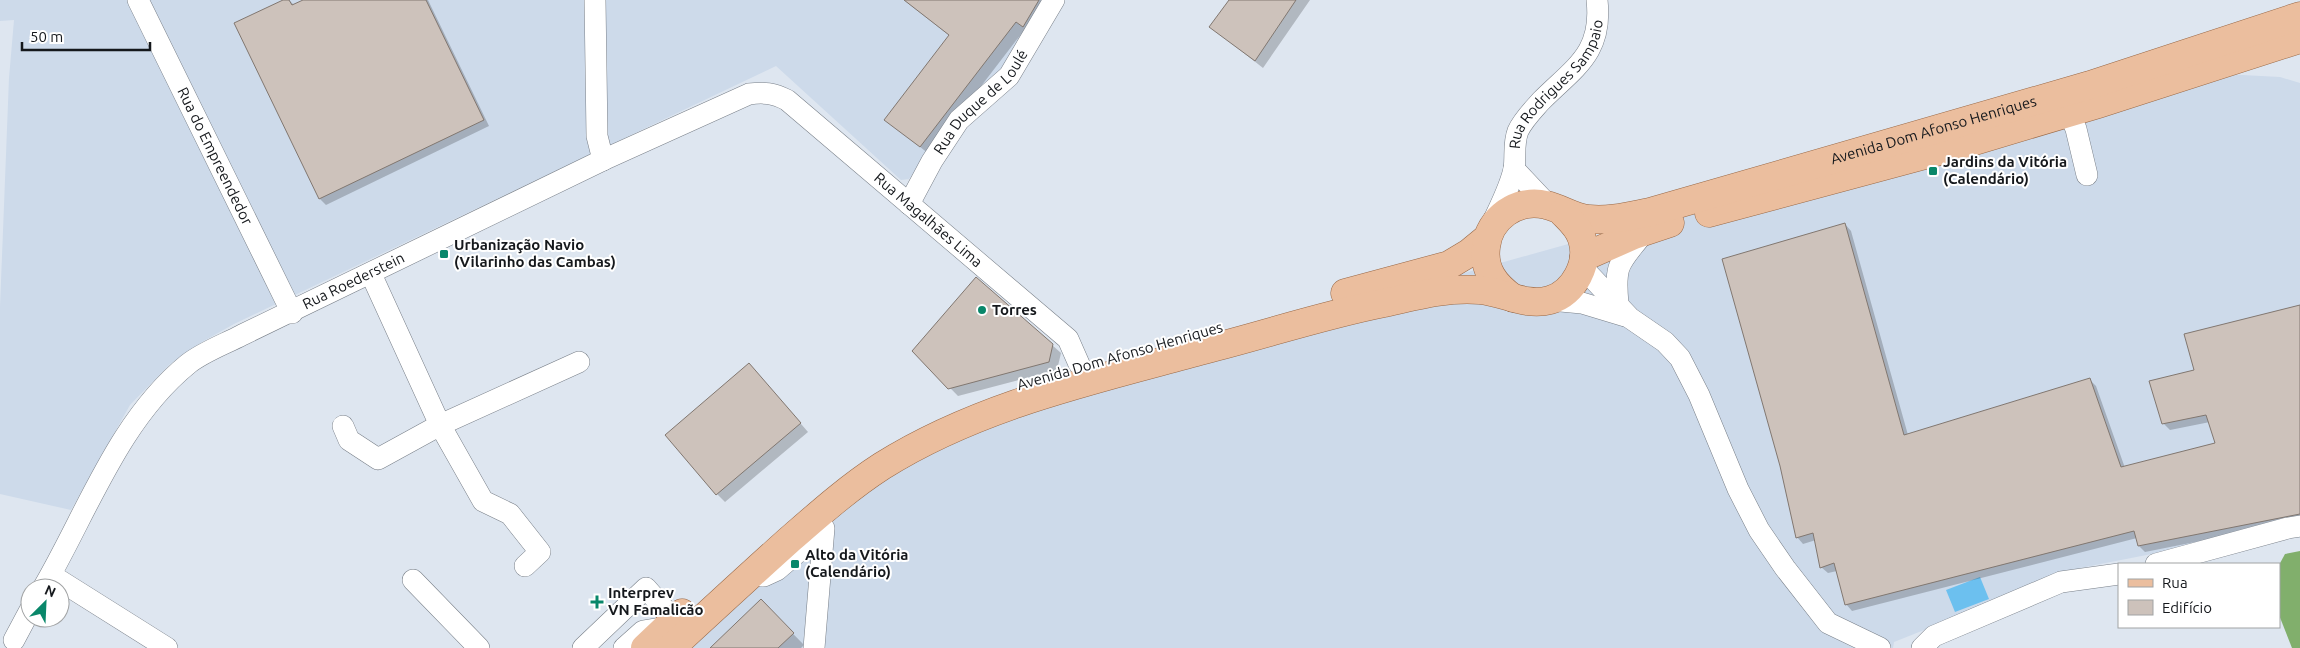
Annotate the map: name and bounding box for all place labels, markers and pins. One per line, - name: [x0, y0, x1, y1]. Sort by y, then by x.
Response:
- place label: Jardins da Vitória (Calendário): [1943, 153, 2067, 187]
- marker: Jardins da Vitória (Calendário): [1927, 165, 1939, 177]
- place label: Urbanização Navio (Vilarinho das Cambas): [454, 236, 616, 270]
- marker: Urbanização Navio (Vilarinho das Cambas): [438, 248, 450, 260]
- place label: Torres: [992, 301, 1037, 318]
- marker: Torres: [976, 304, 988, 316]
- place label: Alto da Vitória (Calendário): [805, 546, 909, 580]
- marker: Alto da Vitória (Calendário): [789, 558, 801, 570]
- place label: Interprev VN Famalicão: [608, 584, 703, 618]
- marker: Interprev VN Famalicão: [590, 595, 604, 609]

